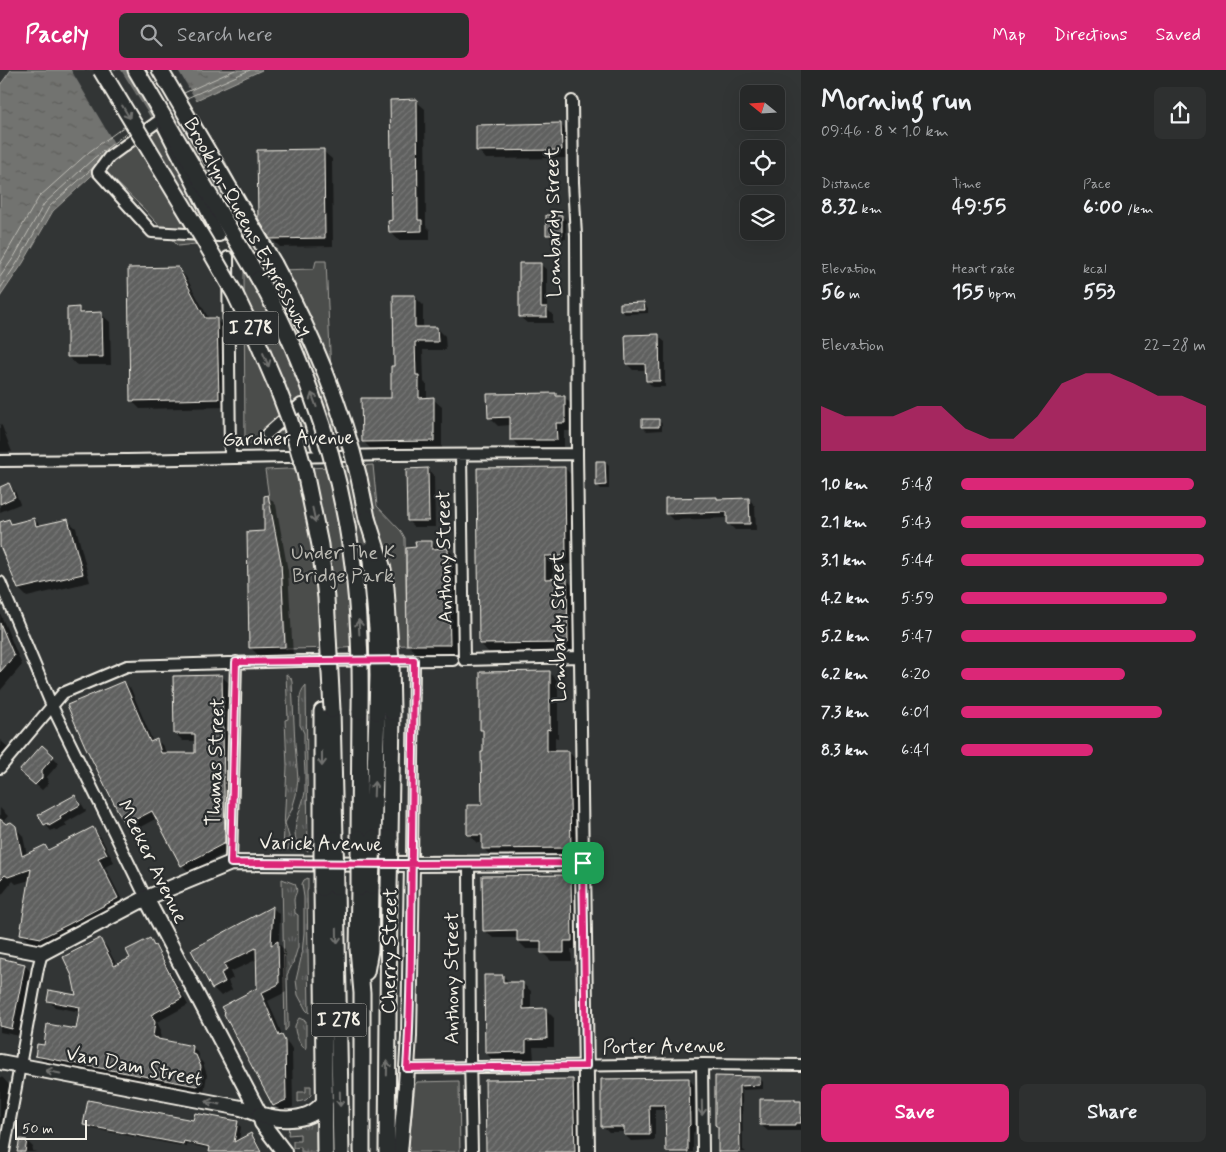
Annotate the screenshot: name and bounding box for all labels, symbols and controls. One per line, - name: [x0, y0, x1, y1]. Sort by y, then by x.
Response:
- search box: [119, 13, 469, 58]
- text: Pacely: [25, 20, 89, 51]
- icon: search: [137, 21, 165, 49]
- text: Search here: [177, 23, 273, 48]
- text: Map: [993, 23, 1026, 47]
- text: Directions: [1054, 23, 1128, 47]
- text: Saved: [1156, 23, 1201, 47]
- text: Morning run: [821, 83, 972, 120]
- north arrow: [740, 85, 785, 130]
- map controls: [740, 85, 785, 240]
- button: share: [1154, 87, 1206, 139]
- one-way arrow: [121, 104, 131, 118]
- street label: Brooklyn-Queens Expressway: [177, 113, 319, 341]
- text: 09:46 · 8 × 1.0 km: [821, 121, 949, 142]
- button: locate: [740, 140, 785, 185]
- street label: Lombardy Street: [539, 146, 569, 297]
- text: Distance: [821, 175, 870, 193]
- text: Time: [952, 175, 981, 193]
- text: Pace: [1083, 175, 1111, 193]
- text: 8.32: [821, 193, 858, 221]
- text: 49:55: [952, 193, 1006, 221]
- text: 6:00: [1083, 193, 1123, 221]
- button: layers: [740, 195, 785, 240]
- text: km: [858, 200, 882, 218]
- text: /km: [1123, 200, 1153, 218]
- text: Elevation: [821, 260, 876, 278]
- text: Heart rate: [952, 260, 1015, 278]
- text: kcal: [1083, 260, 1107, 278]
- text: 56: [821, 278, 845, 306]
- text: 155: [952, 278, 984, 306]
- text: 553: [1083, 278, 1115, 306]
- text: m: [845, 285, 860, 303]
- text: bpm: [984, 285, 1016, 303]
- road number: I 278: [224, 312, 278, 344]
- text: Elevation: [821, 335, 884, 356]
- text: 22–28 m: [1144, 335, 1206, 356]
- one-way arrow: [261, 352, 271, 367]
- one-way arrow: [309, 393, 318, 408]
- street label: Gardner Avenue: [222, 424, 354, 454]
- text: 1.0 km: [821, 474, 868, 495]
- text: 5:48: [901, 474, 933, 495]
- street label: Anthony Street: [430, 491, 460, 623]
- one-way arrow: [310, 506, 319, 522]
- text: 2.1 km: [821, 512, 867, 533]
- text: 5:43: [901, 512, 931, 533]
- park label: Under The K Bridge Park: [291, 540, 395, 590]
- text: 3.1 km: [821, 550, 866, 571]
- text: 5:44: [901, 550, 934, 571]
- street label: Lombardy Street: [544, 551, 574, 702]
- text: 4.2 km: [821, 588, 869, 609]
- text: 5:59: [901, 588, 934, 609]
- one-way arrow: [355, 620, 364, 636]
- text: 5.2 km: [821, 626, 869, 647]
- text: 5:47: [901, 626, 932, 647]
- text: 6.2 km: [821, 664, 868, 685]
- text: 6:20: [901, 664, 930, 685]
- street label: Thomas Street: [200, 698, 232, 826]
- text: 7.3 km: [821, 702, 869, 723]
- text: 6:01: [901, 702, 929, 723]
- text: 8.3 km: [821, 740, 868, 761]
- text: 6:41: [901, 740, 930, 761]
- one-way arrow: [317, 751, 327, 767]
- one-way arrow: [370, 782, 379, 798]
- street label: Meeker Avenue: [110, 796, 194, 929]
- street label: Varick Avenue: [259, 829, 383, 859]
- pin: [562, 842, 604, 884]
- icon: arrive: [569, 849, 597, 877]
- street label: Cherry Street: [375, 888, 405, 1014]
- street label: Anthony Street: [439, 912, 466, 1044]
- one-way arrow: [332, 928, 342, 944]
- road number: I 278: [312, 1004, 366, 1036]
- street label: Porter Avenue: [602, 1032, 726, 1062]
- street label: Van Dam Street: [63, 1041, 205, 1093]
- one-way arrow: [382, 1061, 392, 1077]
- one-way arrow: [46, 1067, 62, 1076]
- button: Save: [821, 1084, 1009, 1142]
- button: Share: [1019, 1084, 1206, 1142]
- one-way arrow: [335, 1090, 345, 1106]
- one-way arrow: [205, 1098, 221, 1107]
- one-way arrow: [698, 1100, 707, 1116]
- scale bar: [15, 1117, 88, 1140]
- text: 50 m: [22, 1120, 53, 1138]

